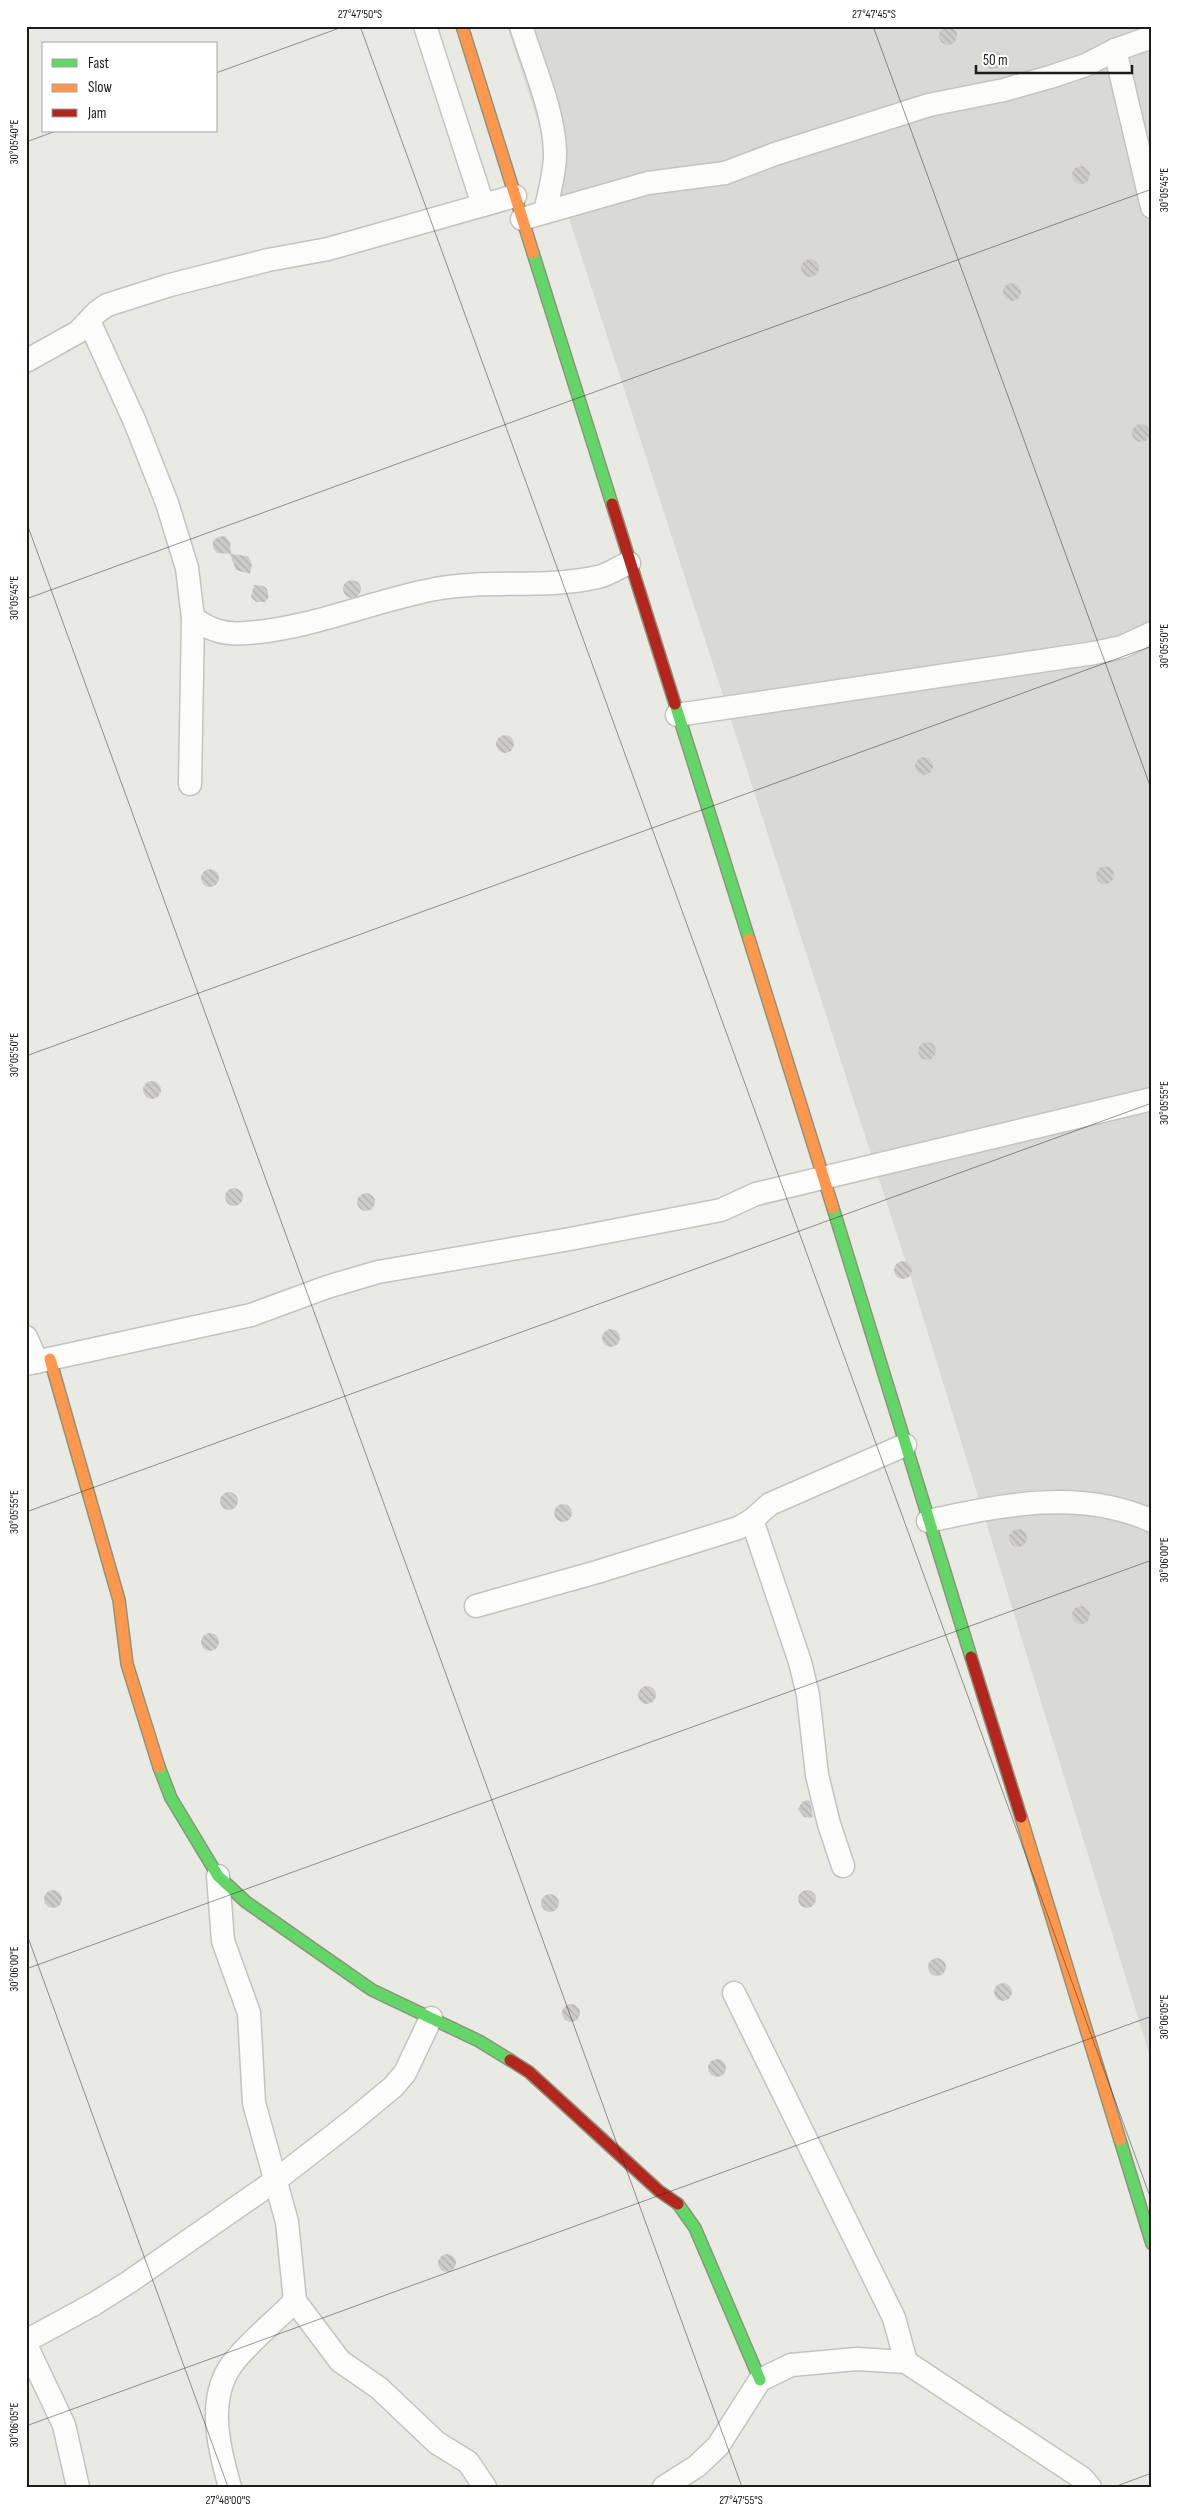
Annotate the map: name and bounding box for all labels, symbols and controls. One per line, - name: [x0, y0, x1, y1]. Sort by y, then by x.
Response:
- text: 27°47'50"S: [338, 7, 382, 22]
- text: 27°47'45"S: [852, 7, 896, 22]
- legend: [42, 42, 218, 132]
- scale bar: [976, 42, 1132, 74]
- text: 50 m: [983, 51, 1008, 70]
- text: Fast: [88, 54, 110, 73]
- text: Slow: [88, 78, 112, 97]
- text: Jam: [87, 104, 106, 123]
- text: 30°05'40"E: [7, 120, 22, 164]
- text: 30°05'45"E: [1157, 168, 1172, 212]
- text: 30°05'45"E: [7, 576, 22, 620]
- text: 30°05'50"E: [1157, 624, 1172, 668]
- text: 30°05'50"E: [7, 1033, 22, 1077]
- text: 30°05'55"E: [1157, 1081, 1172, 1125]
- text: 30°05'55"E: [7, 1490, 22, 1534]
- text: 30°06'00"E: [1157, 1537, 1172, 1583]
- text: 30°06'00"E: [7, 1946, 22, 1992]
- text: 30°06'05"E: [1157, 1994, 1172, 2040]
- text: 30°06'05"E: [7, 2402, 22, 2448]
- text: 27°48'00"S: [206, 2493, 250, 2508]
- text: 27°47'55"S: [719, 2493, 763, 2508]

